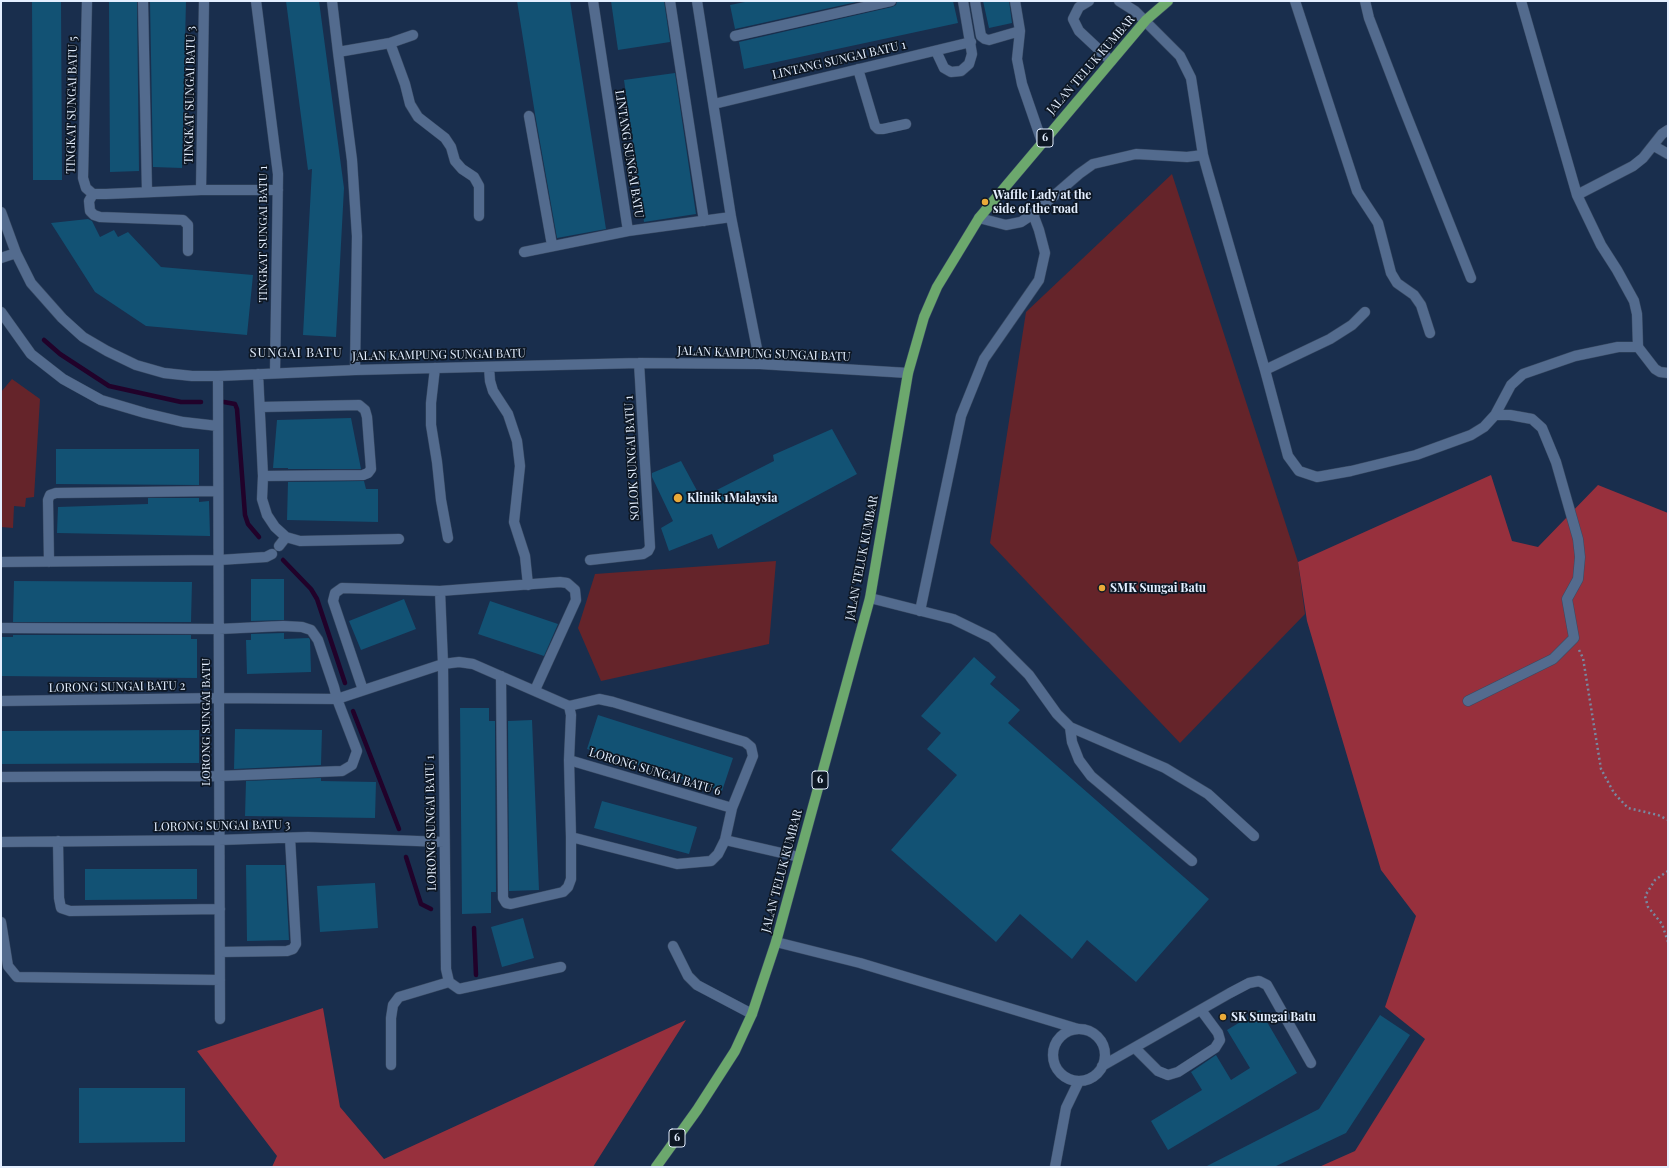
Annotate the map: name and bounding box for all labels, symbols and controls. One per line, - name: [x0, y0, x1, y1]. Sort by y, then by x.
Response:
- street label: JALAN TELUK KUMBAR: [1044, 12, 1138, 118]
- street label: TINGKAT SUNGAI BATU 3: [182, 26, 198, 164]
- street label: TINGKAT SUNGAI BATU 5: [64, 36, 80, 174]
- street label: LINTANG SUNGAI BATU 1: [771, 38, 907, 82]
- street label: LINTANG SUNGAI BATU: [612, 89, 646, 219]
- road number: 6: [1037, 129, 1053, 147]
- street label: TINGKAT SUNGAI BATU 1: [256, 166, 270, 302]
- place label: Waffle Lady at the side of the road: [993, 188, 1091, 216]
- marker: Waffle Lady at the side of the road: [980, 197, 990, 207]
- street label: JALAN KAMPUNG SUNGAI BATU: [677, 344, 851, 364]
- district label: SUNGAI BATU: [249, 345, 343, 361]
- street label: JALAN KAMPUNG SUNGAI BATU: [352, 346, 526, 364]
- street label: SOLOK SUNGAI BATU 1: [622, 395, 642, 521]
- place label: Klinik 1Malaysia: [687, 491, 777, 505]
- marker: Klinik 1Malaysia: [672, 492, 684, 504]
- street label: JALAN TELUK KUMBAR: [843, 494, 881, 622]
- place label: SMK Sungai Batu: [1110, 581, 1206, 595]
- marker: SMK Sungai Batu: [1097, 583, 1107, 593]
- street label: LORONG SUNGAI BATU: [199, 658, 213, 786]
- street label: LORONG SUNGAI BATU 2: [48, 679, 186, 695]
- street label: LORONG SUNGAI BATU 6: [587, 745, 723, 799]
- street label: LORONG SUNGAI BATU 1: [423, 755, 439, 891]
- road number: 6: [812, 771, 828, 789]
- street label: JALAN TELUK KUMBAR: [759, 808, 805, 934]
- street label: LORONG SUNGAI BATU 3: [154, 818, 290, 834]
- place label: SK Sungai Batu: [1231, 1010, 1316, 1024]
- marker: SK Sungai Batu: [1218, 1012, 1228, 1022]
- road number: 6: [669, 1129, 685, 1147]

